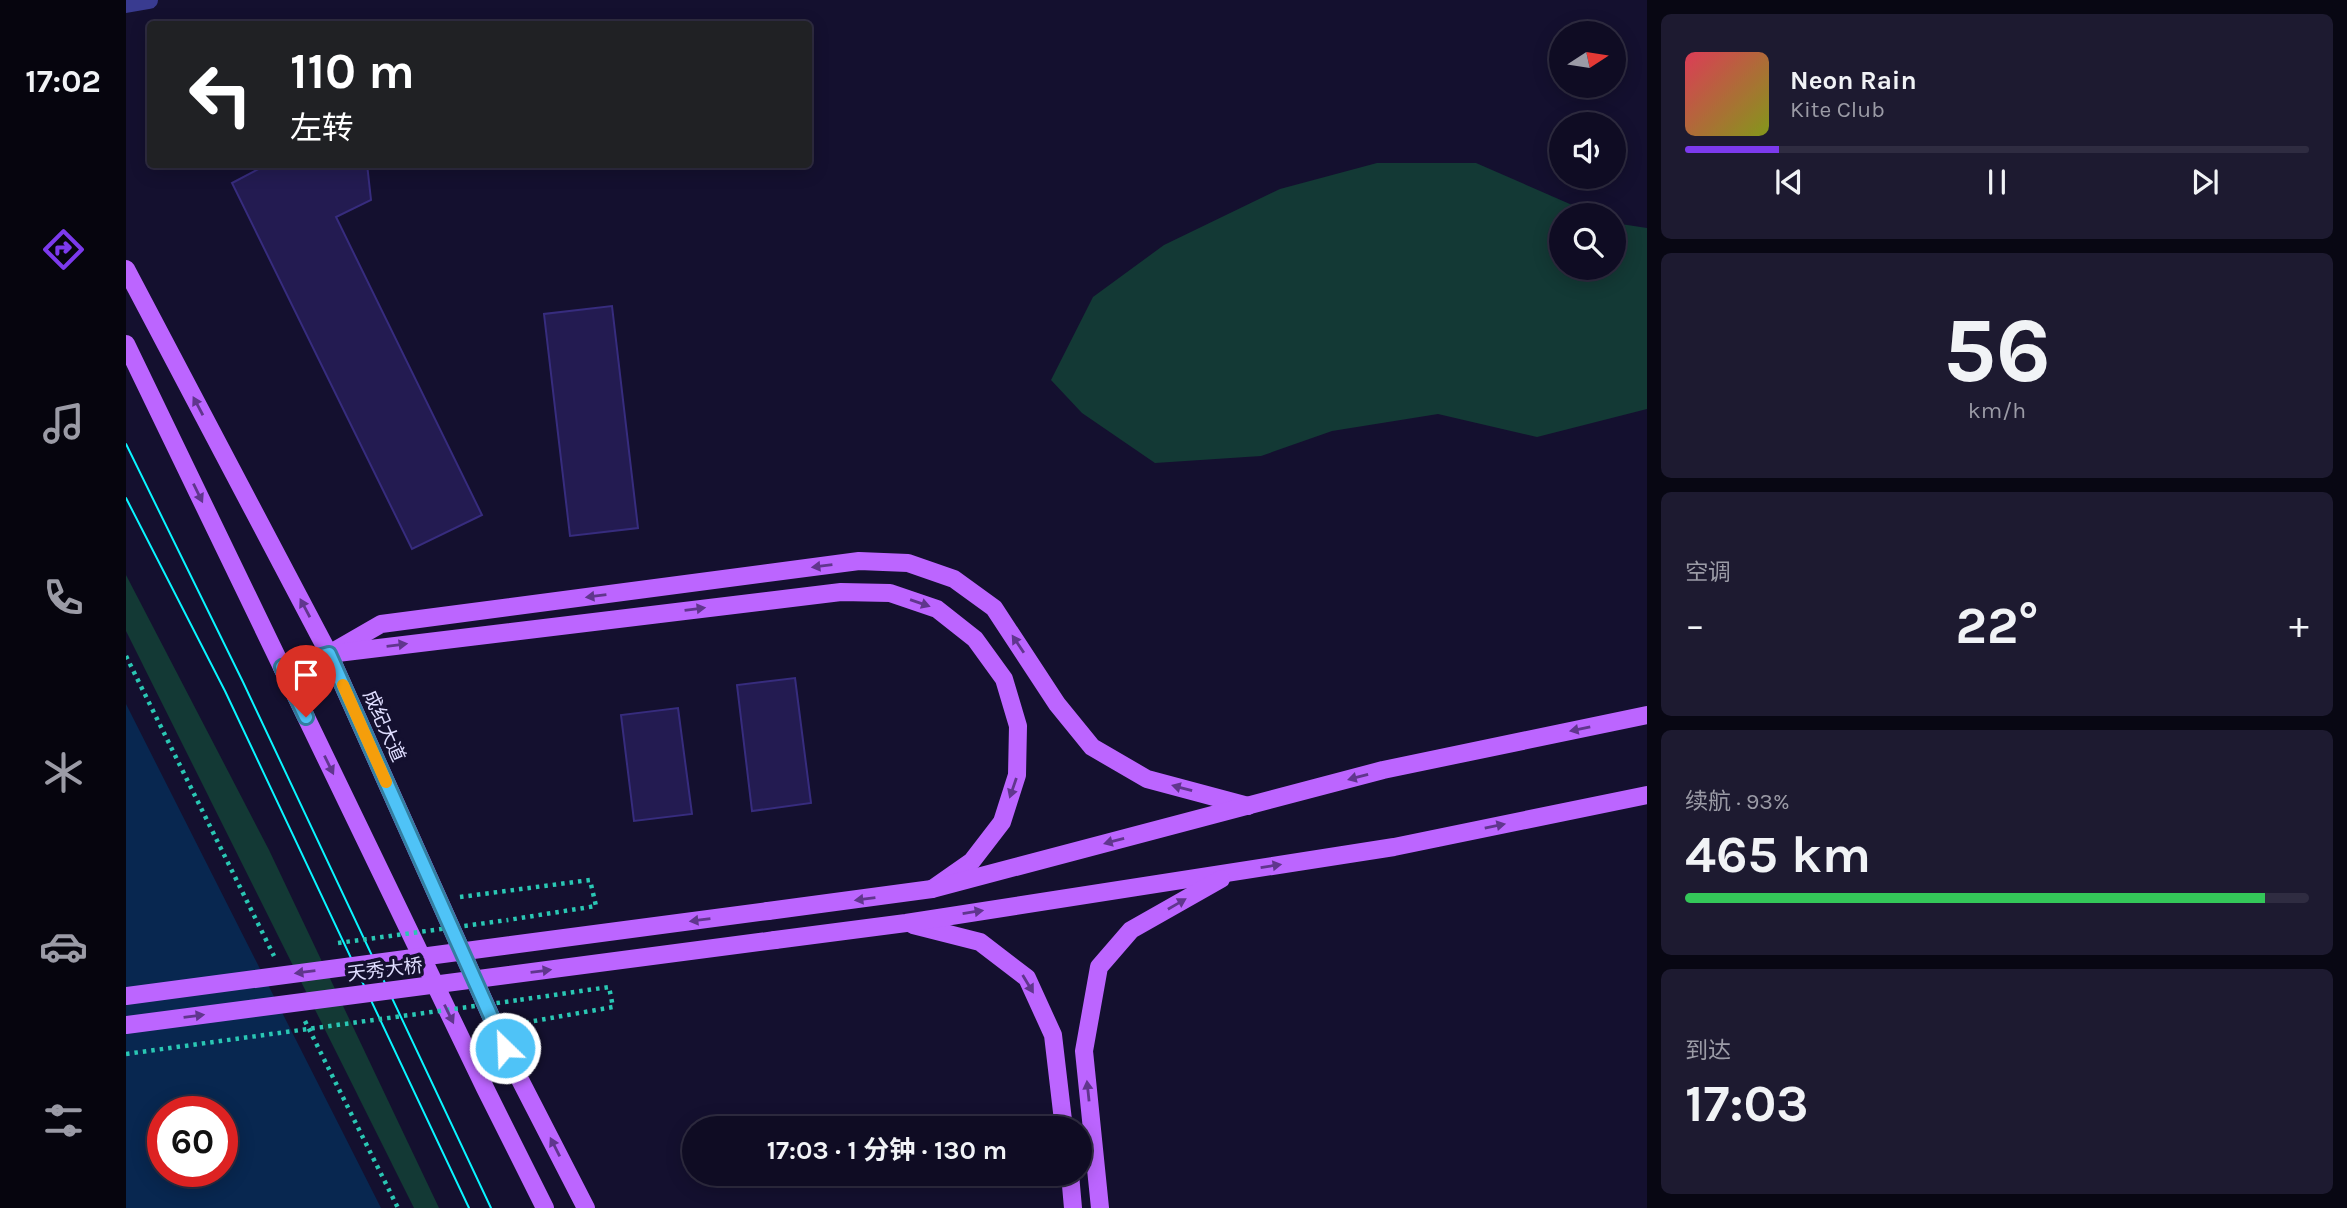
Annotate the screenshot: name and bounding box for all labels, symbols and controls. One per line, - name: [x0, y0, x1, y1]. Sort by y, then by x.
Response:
- north arrow: [1549, 21, 1626, 98]
- map controls: [1549, 21, 1626, 280]
- text: 110 m: [290, 43, 415, 100]
- icon: left: [175, 49, 266, 140]
- text: 17:02: [25, 63, 101, 100]
- text: Neon Rain: [1790, 65, 1917, 96]
- text: Kite Club: [1790, 96, 1885, 123]
- text: 左转: [290, 110, 354, 147]
- button: sound: [1549, 112, 1626, 189]
- icon: previous: [1770, 163, 1808, 201]
- icon: pause: [1978, 163, 2016, 201]
- icon: next: [2186, 163, 2224, 201]
- button: search: [1549, 203, 1626, 280]
- icon: directions: [39, 225, 88, 274]
- text: 56: [1943, 298, 2051, 404]
- one-way arrow: [193, 396, 205, 416]
- text: km/h: [1968, 397, 2026, 424]
- icon: music: [39, 399, 88, 448]
- one-way arrow: [193, 483, 204, 504]
- text: 空调: [1685, 559, 1731, 586]
- one-way arrow: [811, 561, 833, 572]
- icon: phone: [39, 573, 88, 622]
- one-way arrow: [585, 590, 607, 601]
- text: 22°: [1955, 595, 2039, 656]
- one-way arrow: [299, 597, 311, 617]
- one-way arrow: [910, 598, 931, 609]
- text: −: [1685, 603, 1705, 648]
- text: +: [2289, 603, 2309, 648]
- one-way arrow: [685, 604, 707, 615]
- one-way arrow: [1012, 634, 1025, 653]
- one-way arrow: [386, 640, 408, 651]
- pin: [276, 645, 336, 717]
- icon: arrive: [287, 656, 325, 694]
- street label: 成纪大道: [358, 687, 410, 765]
- one-way arrow: [1569, 723, 1591, 734]
- icon: climate: [39, 748, 88, 797]
- one-way arrow: [323, 755, 335, 775]
- one-way arrow: [1347, 772, 1368, 782]
- one-way arrow: [1007, 778, 1018, 799]
- one-way arrow: [1171, 782, 1193, 793]
- text: 续航 · 93%: [1685, 788, 1790, 815]
- one-way arrow: [1484, 821, 1506, 832]
- text: 465 km: [1685, 824, 1871, 885]
- one-way arrow: [1103, 836, 1125, 847]
- one-way arrow: [1260, 860, 1282, 871]
- one-way arrow: [854, 893, 876, 904]
- one-way arrow: [1167, 898, 1186, 910]
- one-way arrow: [962, 907, 984, 918]
- one-way arrow: [689, 915, 711, 926]
- icon: car: [39, 922, 88, 971]
- street label: 天秀大桥: [346, 954, 424, 986]
- one-way arrow: [530, 965, 552, 976]
- one-way arrow: [294, 967, 316, 978]
- one-way arrow: [1022, 975, 1035, 994]
- one-way arrow: [443, 1004, 454, 1024]
- one-way arrow: [183, 1011, 205, 1022]
- position arrow: [468, 1011, 542, 1085]
- text: 到达: [1685, 1037, 1731, 1064]
- text: 17:03: [1685, 1073, 1809, 1134]
- one-way arrow: [1082, 1080, 1093, 1102]
- icon: filters: [39, 1096, 88, 1145]
- speed limit sign: 60: [147, 1096, 238, 1187]
- text: 17:03 · 1 分钟 · 130 m: [767, 1135, 1007, 1166]
- one-way arrow: [549, 1137, 560, 1157]

